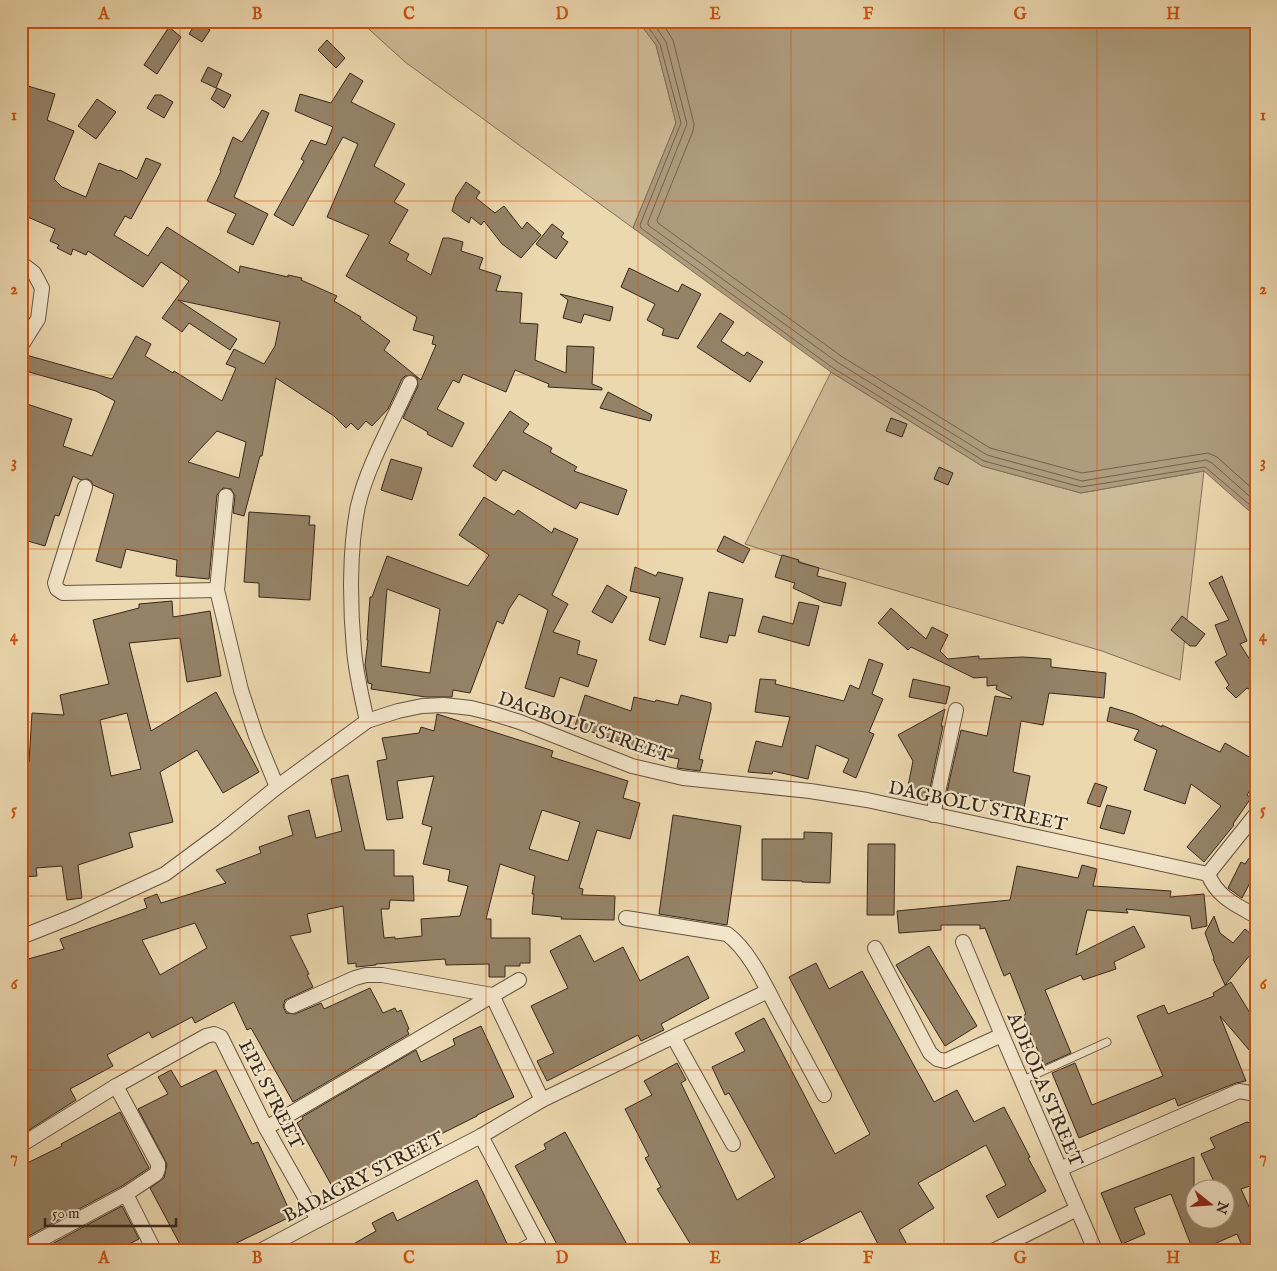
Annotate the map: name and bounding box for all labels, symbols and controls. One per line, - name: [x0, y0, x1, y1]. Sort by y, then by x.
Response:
- text: A: [98, 5, 111, 25]
- text: B: [252, 5, 263, 25]
- text: C: [403, 5, 415, 25]
- text: D: [556, 5, 569, 25]
- text: E: [709, 5, 721, 25]
- text: F: [863, 5, 874, 25]
- text: G: [1014, 5, 1027, 25]
- text: H: [1166, 5, 1180, 25]
- text: 1: [11, 106, 17, 126]
- text: 1: [1260, 106, 1266, 126]
- text: 2: [10, 280, 18, 300]
- text: 2: [1259, 280, 1267, 300]
- text: 3: [11, 453, 17, 473]
- text: 3: [1260, 453, 1266, 473]
- text: 4: [10, 627, 19, 647]
- text: 4: [1259, 627, 1268, 647]
- street label: DAGBOLU STREET: [494, 687, 674, 769]
- street label: DAGBOLU STREET: [886, 776, 1069, 838]
- text: 5: [11, 801, 17, 821]
- text: 5: [1260, 801, 1266, 821]
- text: 6: [11, 975, 19, 995]
- text: 6: [1260, 975, 1268, 995]
- street label: ADEOLA STREET: [1000, 1008, 1088, 1171]
- street label: EPE STREET: [232, 1036, 308, 1154]
- street label: BADAGRY STREET: [280, 1127, 448, 1229]
- text: 7: [10, 1148, 18, 1168]
- text: 7: [1259, 1148, 1267, 1168]
- north arrow: [1184, 1178, 1234, 1228]
- scale bar: [45, 1196, 176, 1228]
- text: N: [1211, 1198, 1232, 1216]
- text: 50 m: [52, 1204, 80, 1223]
- text: A: [98, 1249, 111, 1269]
- text: B: [252, 1249, 263, 1269]
- text: C: [403, 1249, 415, 1269]
- text: D: [556, 1249, 569, 1269]
- text: E: [709, 1249, 721, 1269]
- text: F: [863, 1249, 874, 1269]
- text: G: [1014, 1249, 1027, 1269]
- text: H: [1166, 1249, 1180, 1269]

